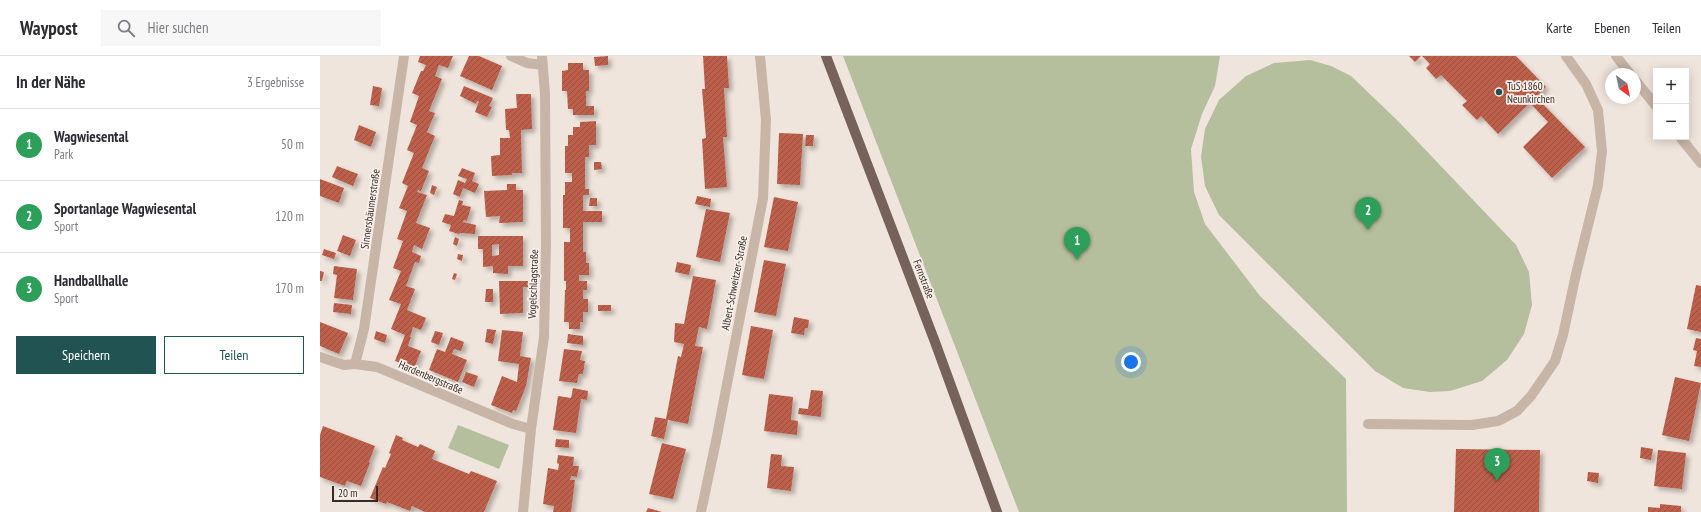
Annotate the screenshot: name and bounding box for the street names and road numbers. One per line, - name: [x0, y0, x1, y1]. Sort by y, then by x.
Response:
- street label: Sinnersbäumerstraße: [357, 168, 383, 250]
- street label: Albert-Schweitzer-Straße: [718, 234, 750, 331]
- street label: Vogelschlagstraße: [525, 249, 541, 320]
- street label: Fernstraße: [910, 257, 938, 301]
- street label: Hardenbergstraße: [397, 357, 466, 397]

